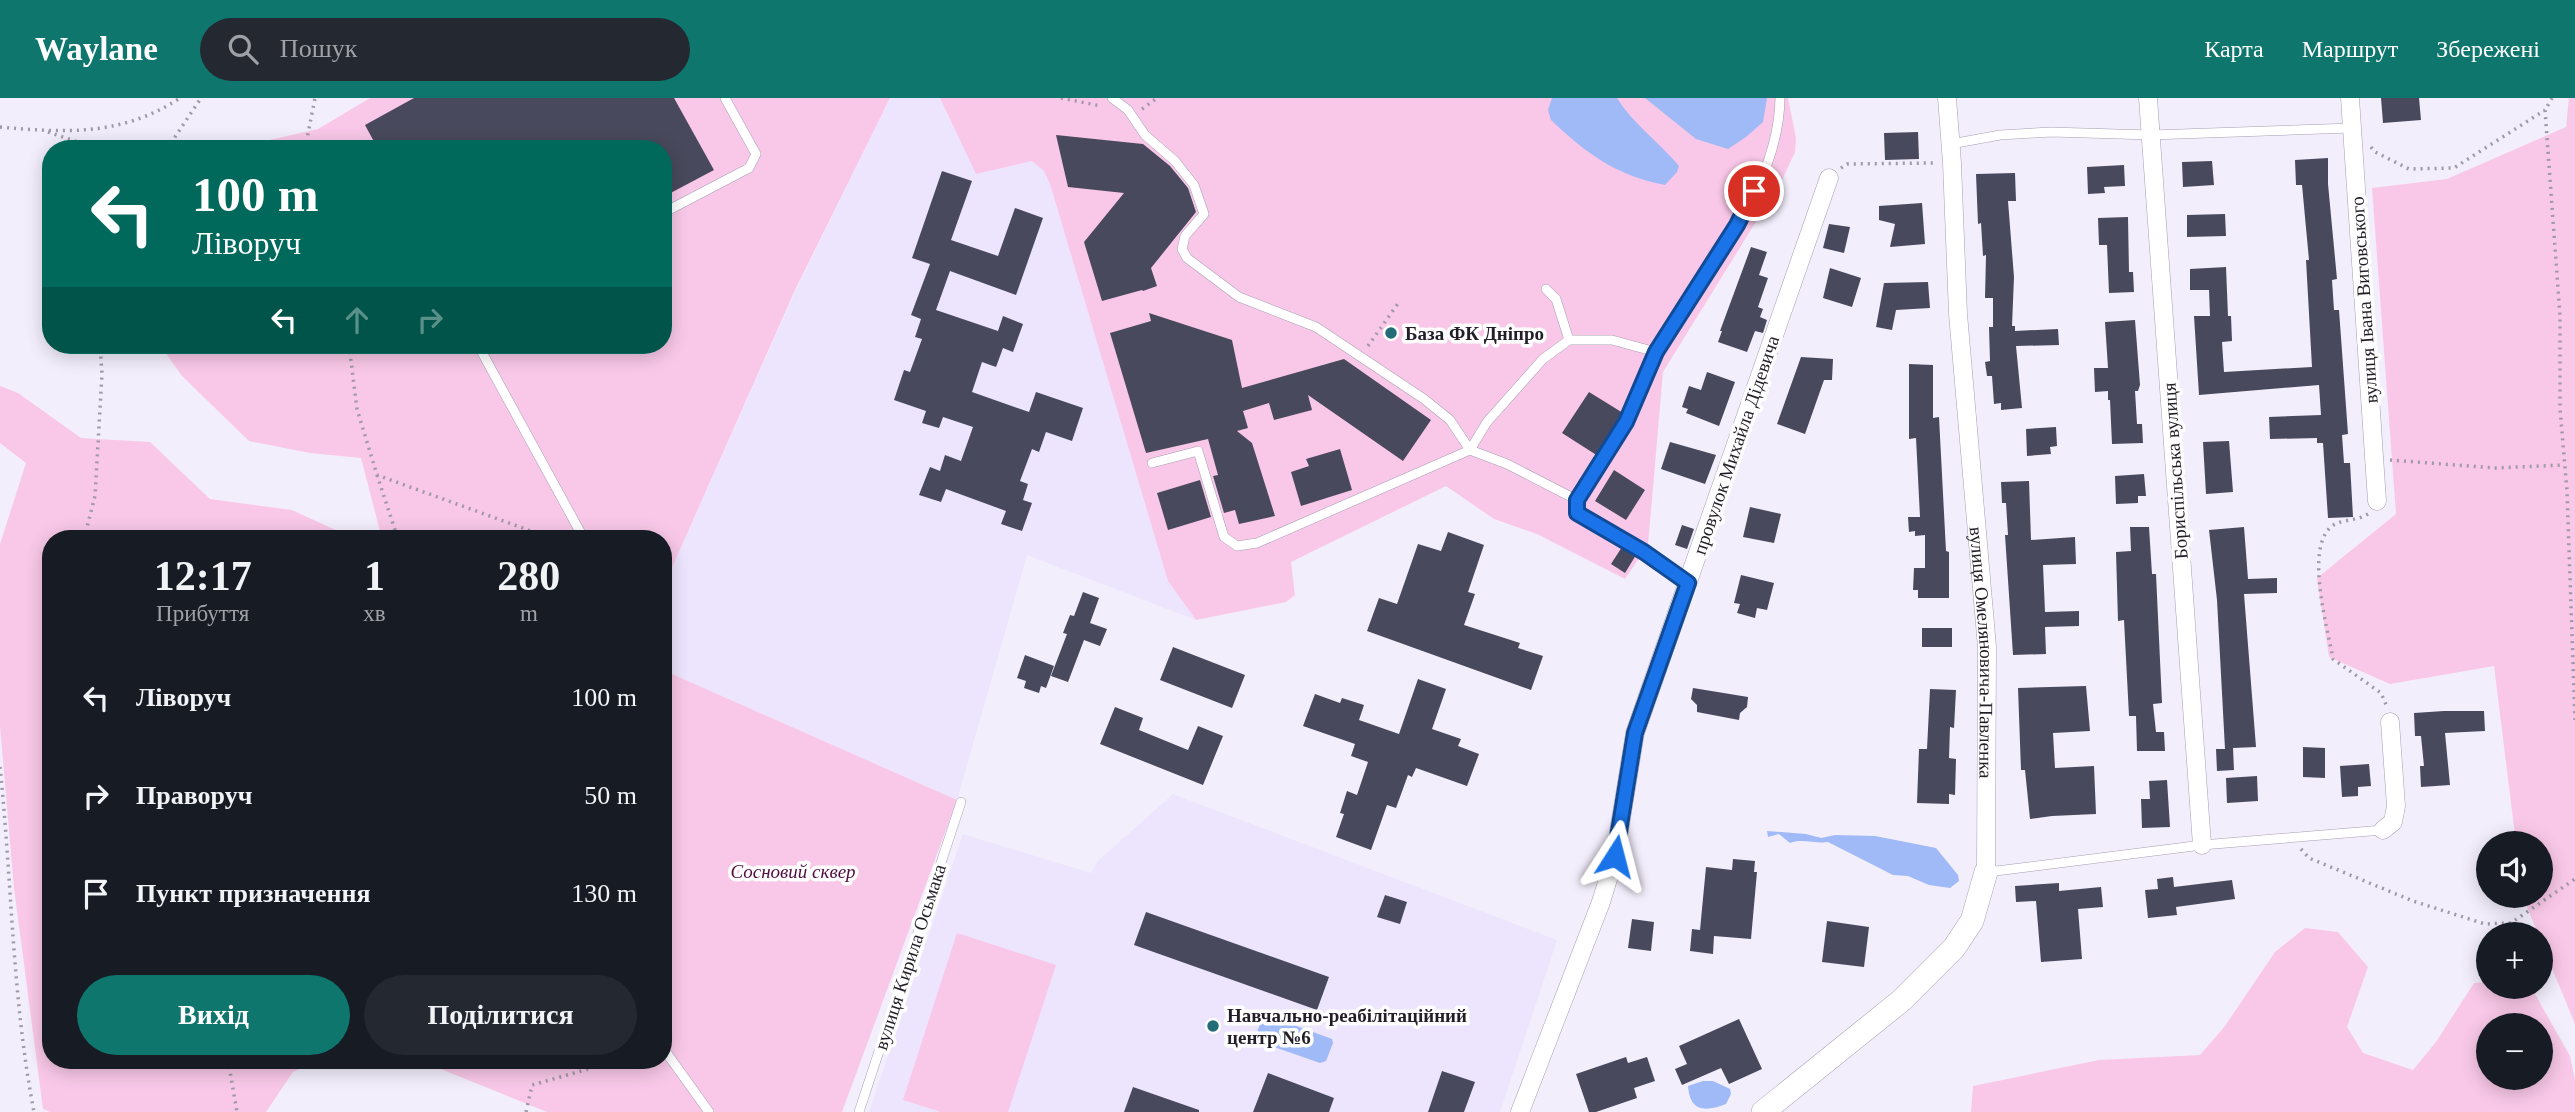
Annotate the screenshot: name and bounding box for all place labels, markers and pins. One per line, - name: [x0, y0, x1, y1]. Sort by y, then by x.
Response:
- pin: [1724, 161, 1784, 221]
- place label: База ФК Дніпро: [1405, 323, 1544, 344]
- marker: База ФК Дніпро: [1383, 325, 1399, 341]
- place label: Навчально-реабілітаційний центр №6: [1227, 1005, 1467, 1048]
- marker: Навчально-реабілітаційний центр №6: [1205, 1018, 1221, 1034]

